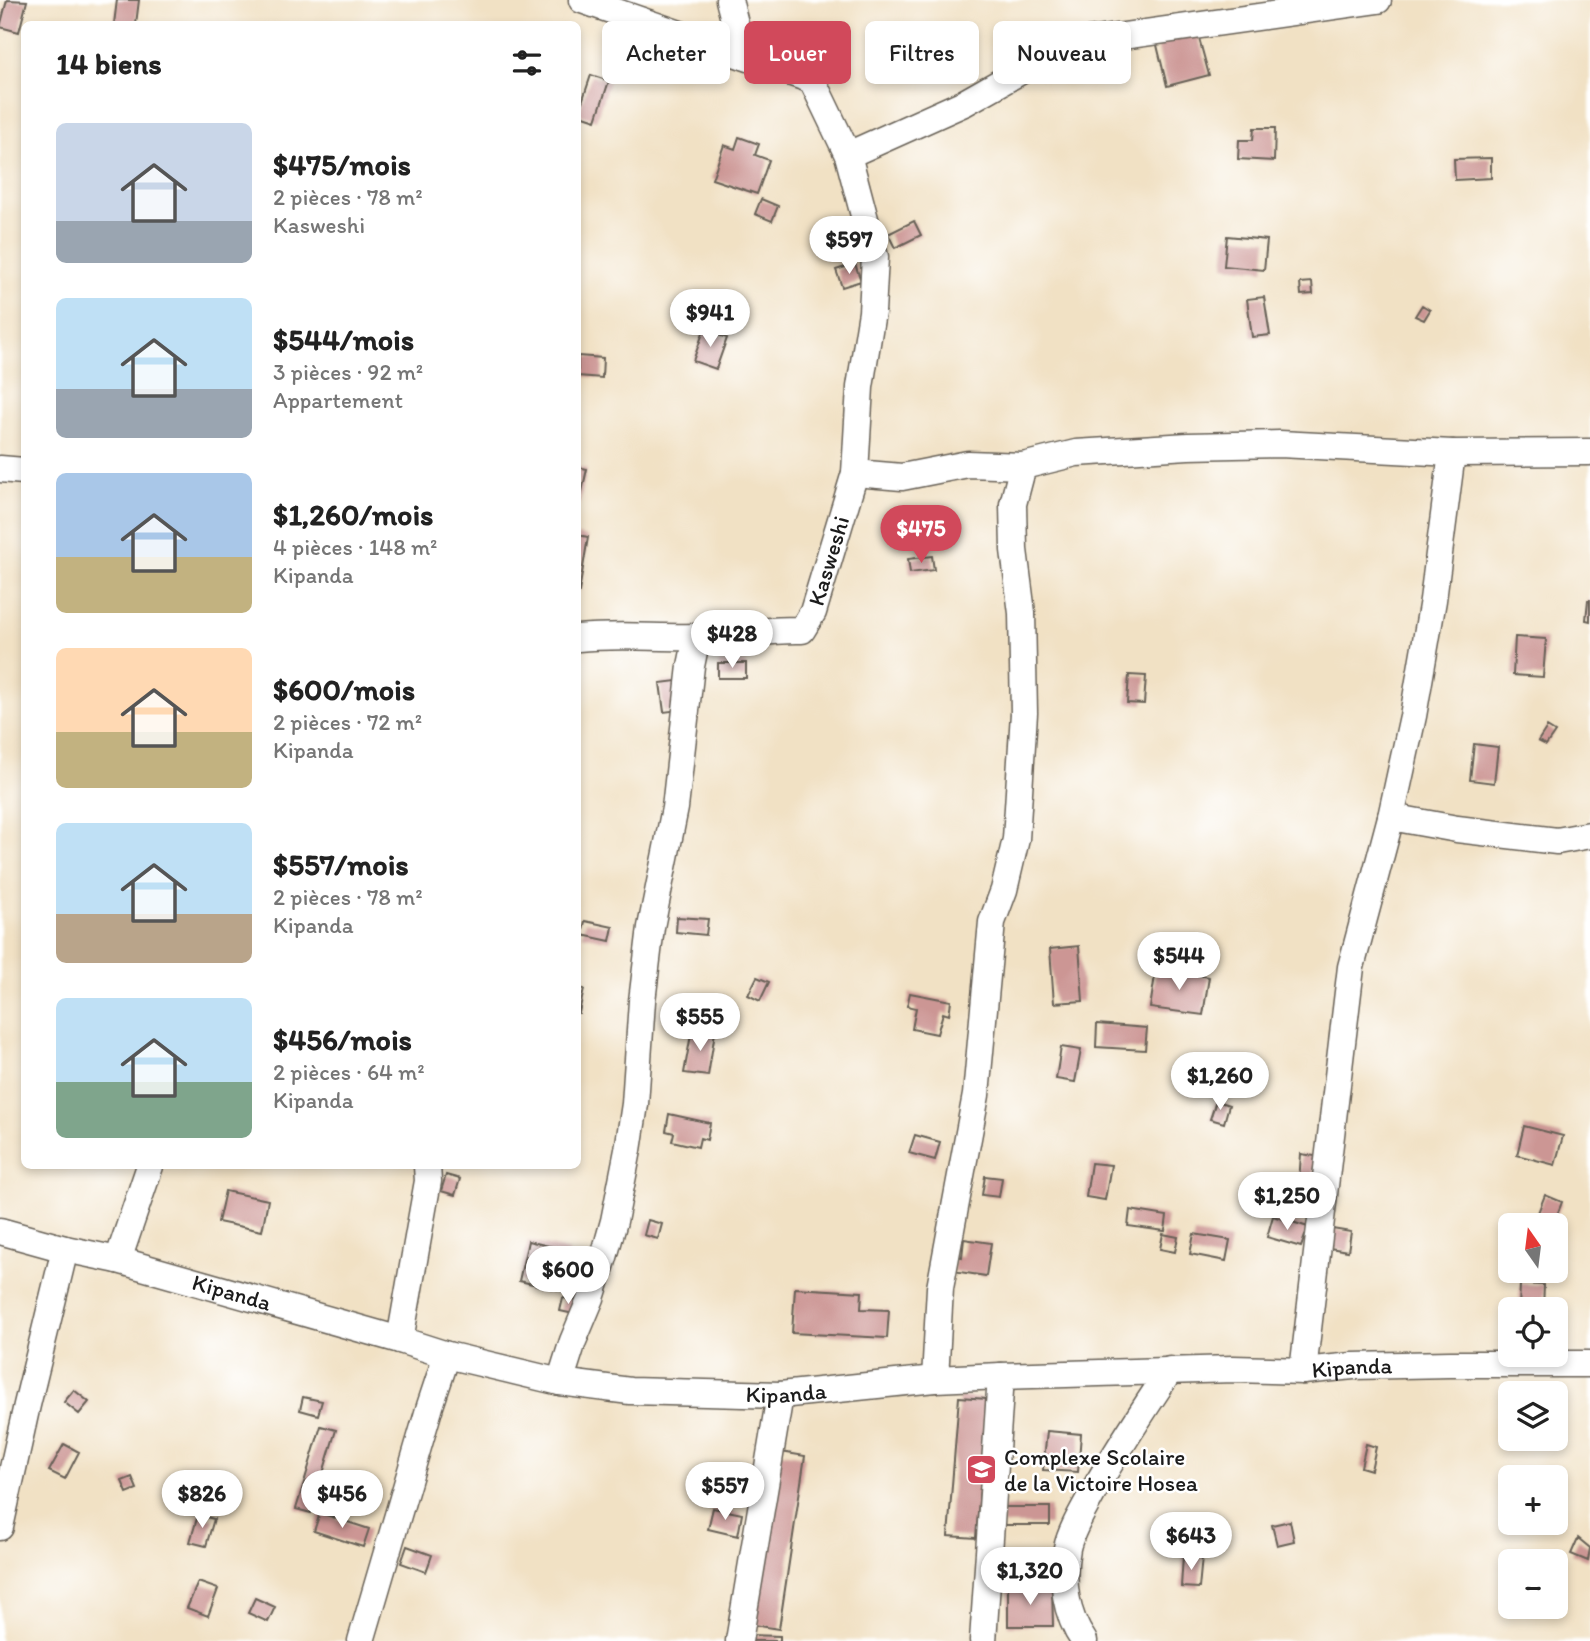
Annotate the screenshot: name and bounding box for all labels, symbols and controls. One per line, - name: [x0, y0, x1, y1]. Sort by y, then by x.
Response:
- chip: Acheter: [602, 21, 730, 84]
- chip: Louer: [744, 21, 851, 84]
- chip: Filtres: [865, 21, 979, 84]
- chip: Nouveau: [993, 21, 1131, 84]
- icon: filters: [508, 44, 546, 82]
- text: 14 biens: [56, 45, 162, 82]
- text: $475/mois: [273, 146, 411, 183]
- icon: home: [112, 151, 196, 235]
- text: 2 pièces · 78 m²: [273, 183, 423, 211]
- text: Kasweshi: [273, 211, 365, 239]
- pin: $597: [808, 216, 890, 276]
- text: $597: [825, 225, 873, 253]
- pin: $941: [669, 290, 751, 349]
- text: $941: [686, 298, 734, 326]
- text: $544/mois: [273, 321, 414, 358]
- icon: home: [112, 326, 196, 410]
- text: 3 pièces · 92 m²: [273, 358, 423, 386]
- text: Appartement: [273, 386, 403, 414]
- text: $1,260/mois: [273, 496, 433, 533]
- icon: home: [112, 501, 196, 585]
- pin: $475: [880, 505, 962, 565]
- street label: Kasweshi: [802, 513, 855, 609]
- text: $475: [897, 514, 945, 542]
- text: 4 pièces · 148 m²: [273, 533, 437, 561]
- text: Kipanda: [273, 561, 354, 589]
- pin: $428: [691, 610, 773, 670]
- text: $428: [707, 619, 757, 647]
- text: $600/mois: [273, 671, 415, 708]
- icon: home: [112, 676, 196, 760]
- text: 2 pièces · 72 m²: [273, 708, 422, 736]
- text: Kipanda: [273, 736, 354, 764]
- text: $557/mois: [273, 846, 409, 883]
- icon: home: [112, 851, 196, 935]
- text: 2 pièces · 78 m²: [273, 883, 423, 911]
- text: Kipanda: [273, 911, 354, 939]
- pin: $544: [1138, 932, 1220, 992]
- text: $544: [1153, 941, 1205, 969]
- pin: $555: [659, 993, 741, 1053]
- text: $555: [676, 1002, 724, 1030]
- text: $456/mois: [273, 1021, 412, 1058]
- icon: home: [112, 1026, 196, 1110]
- pin: $1,260: [1163, 1052, 1277, 1112]
- text: 2 pièces · 64 m²: [273, 1058, 425, 1086]
- text: $1,260: [1187, 1061, 1253, 1089]
- text: Kipanda: [273, 1086, 354, 1114]
- pin: $1,250: [1230, 1172, 1344, 1232]
- text: $1,250: [1254, 1181, 1320, 1209]
- north arrow: [1498, 1213, 1568, 1283]
- map controls: [1498, 1213, 1568, 1619]
- pin: $600: [527, 1246, 609, 1306]
- text: $600: [542, 1255, 594, 1283]
- street label: Kipanda: [189, 1268, 275, 1317]
- button: locate: [1498, 1297, 1568, 1367]
- street label: Kipanda: [1310, 1351, 1393, 1384]
- street label: Kipanda: [745, 1376, 828, 1409]
- button: layers: [1498, 1381, 1568, 1451]
- place label: Complexe Scolaire de la Victoire Hosea: [1004, 1443, 1198, 1497]
- school or university icon: Complexe Scolaire de la Victoire Hosea: [964, 1453, 998, 1487]
- pin: $557: [684, 1462, 766, 1522]
- button: +: [1498, 1465, 1568, 1535]
- pin: $826: [161, 1470, 243, 1530]
- pin: $456: [301, 1470, 383, 1530]
- text: $557: [701, 1471, 749, 1499]
- text: $826: [178, 1479, 226, 1507]
- text: $456: [317, 1479, 367, 1507]
- pin: $643: [1150, 1512, 1232, 1572]
- text: $643: [1166, 1521, 1216, 1549]
- pin: $1,320: [973, 1548, 1087, 1607]
- button: −: [1498, 1549, 1568, 1619]
- text: $1,320: [997, 1556, 1063, 1584]

